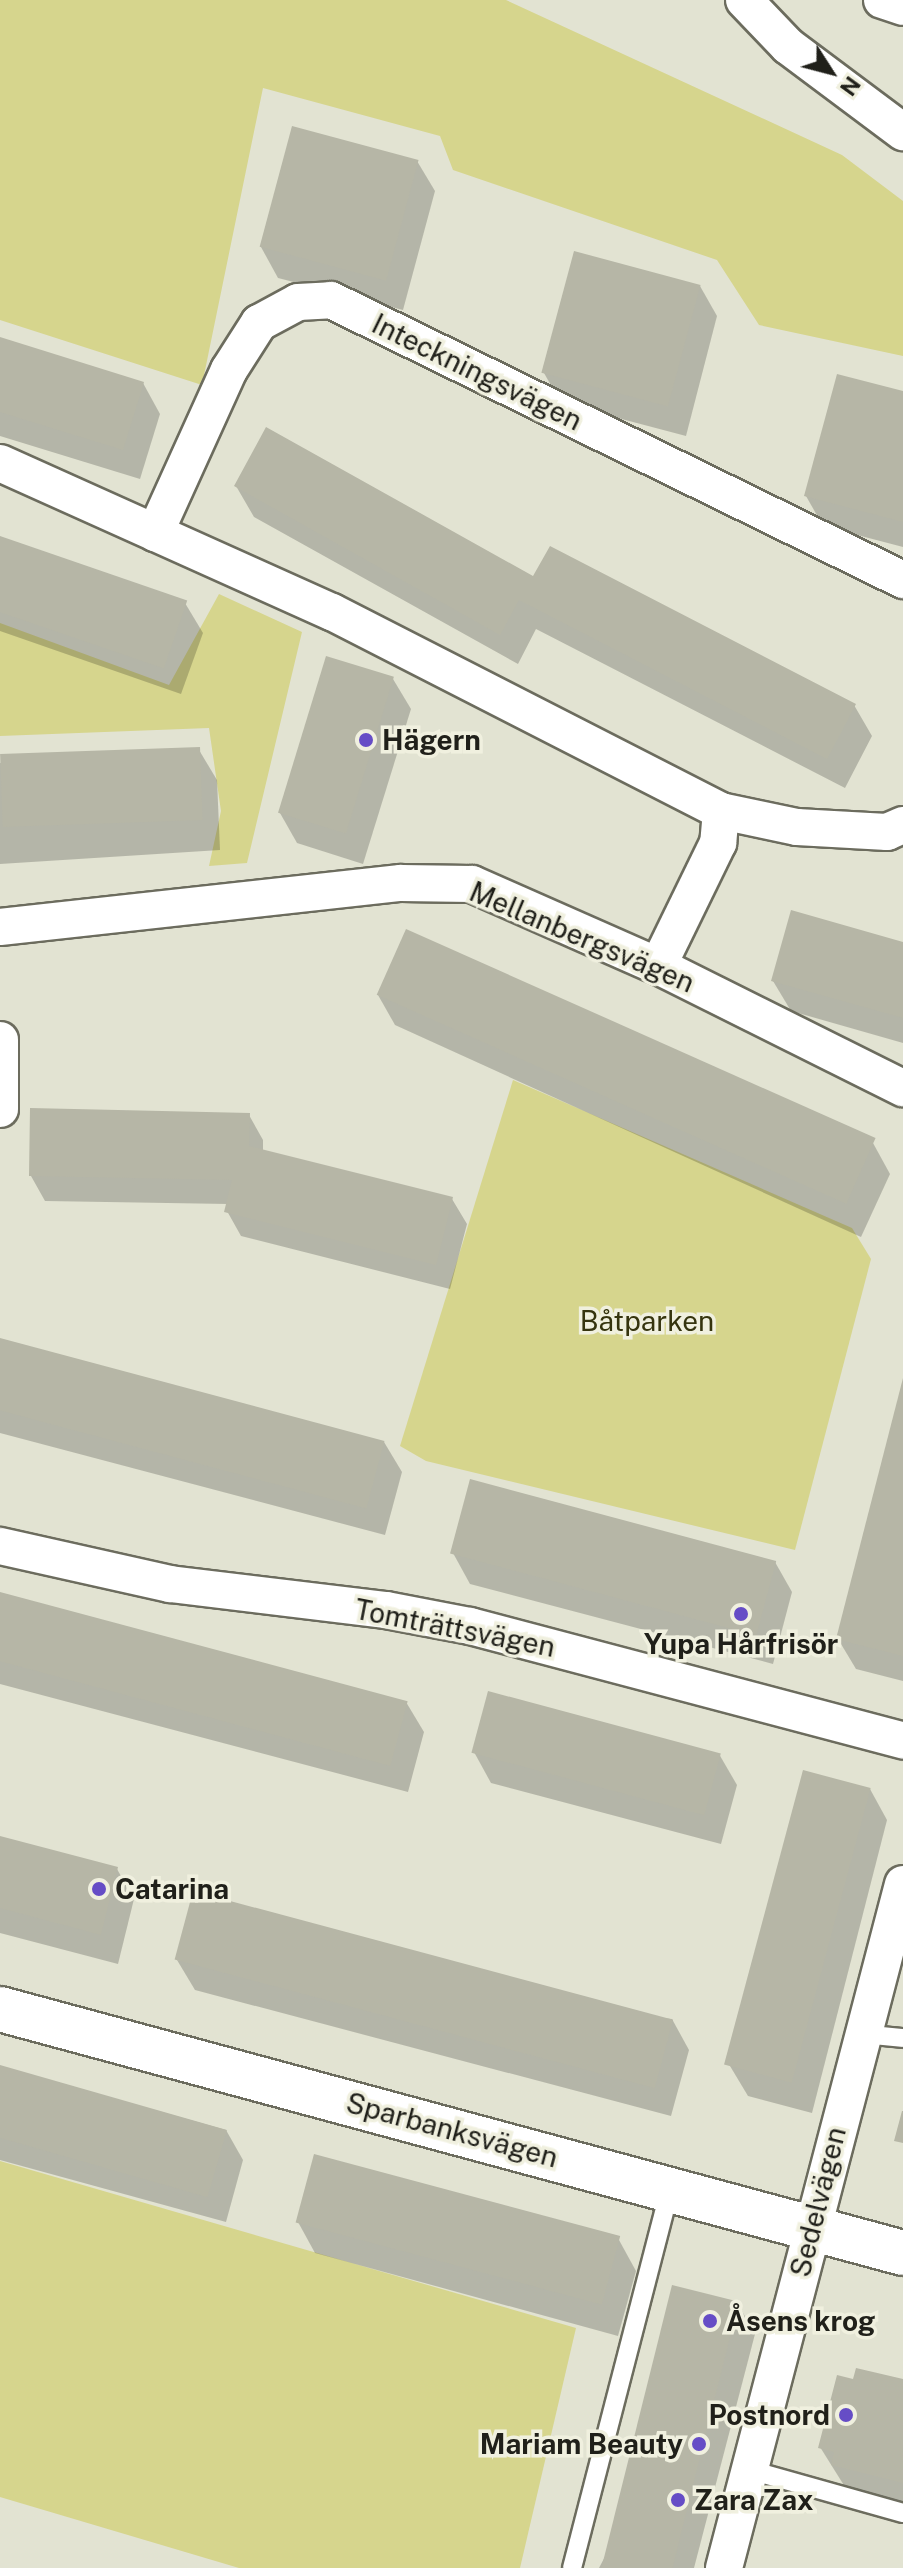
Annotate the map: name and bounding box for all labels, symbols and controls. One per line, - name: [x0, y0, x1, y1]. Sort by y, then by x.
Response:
- north arrow: [791, 32, 871, 112]
- text: N: [835, 72, 866, 101]
- street label: Inteckningsvägen: [367, 307, 587, 437]
- place label: Hägern: [382, 723, 481, 757]
- marker: Hägern: [357, 731, 375, 749]
- street label: Mellanbergsvägen: [465, 874, 699, 1000]
- park label: Båtparken: [580, 1304, 714, 1338]
- street label: Tomträttsvägen: [352, 1592, 558, 1664]
- marker: Yupa Hårfrisör: [732, 1605, 750, 1623]
- place label: Yupa Hårfrisör: [644, 1627, 838, 1661]
- place label: Catarina: [115, 1872, 229, 1906]
- marker: Catarina: [90, 1880, 108, 1898]
- street label: Sparbanksvägen: [343, 2086, 561, 2174]
- street label: Sedelvägen: [783, 2124, 853, 2280]
- place label: Åsens krog: [726, 2304, 876, 2338]
- marker: Åsens krog: [701, 2312, 719, 2330]
- place label: Postnord: [709, 2398, 830, 2432]
- marker: Postnord: [837, 2406, 855, 2424]
- place label: Mariam Beauty: [480, 2427, 683, 2461]
- marker: Mariam Beauty: [690, 2435, 708, 2453]
- place label: Zara Zax: [694, 2483, 813, 2517]
- marker: Zara Zax: [669, 2491, 687, 2509]

